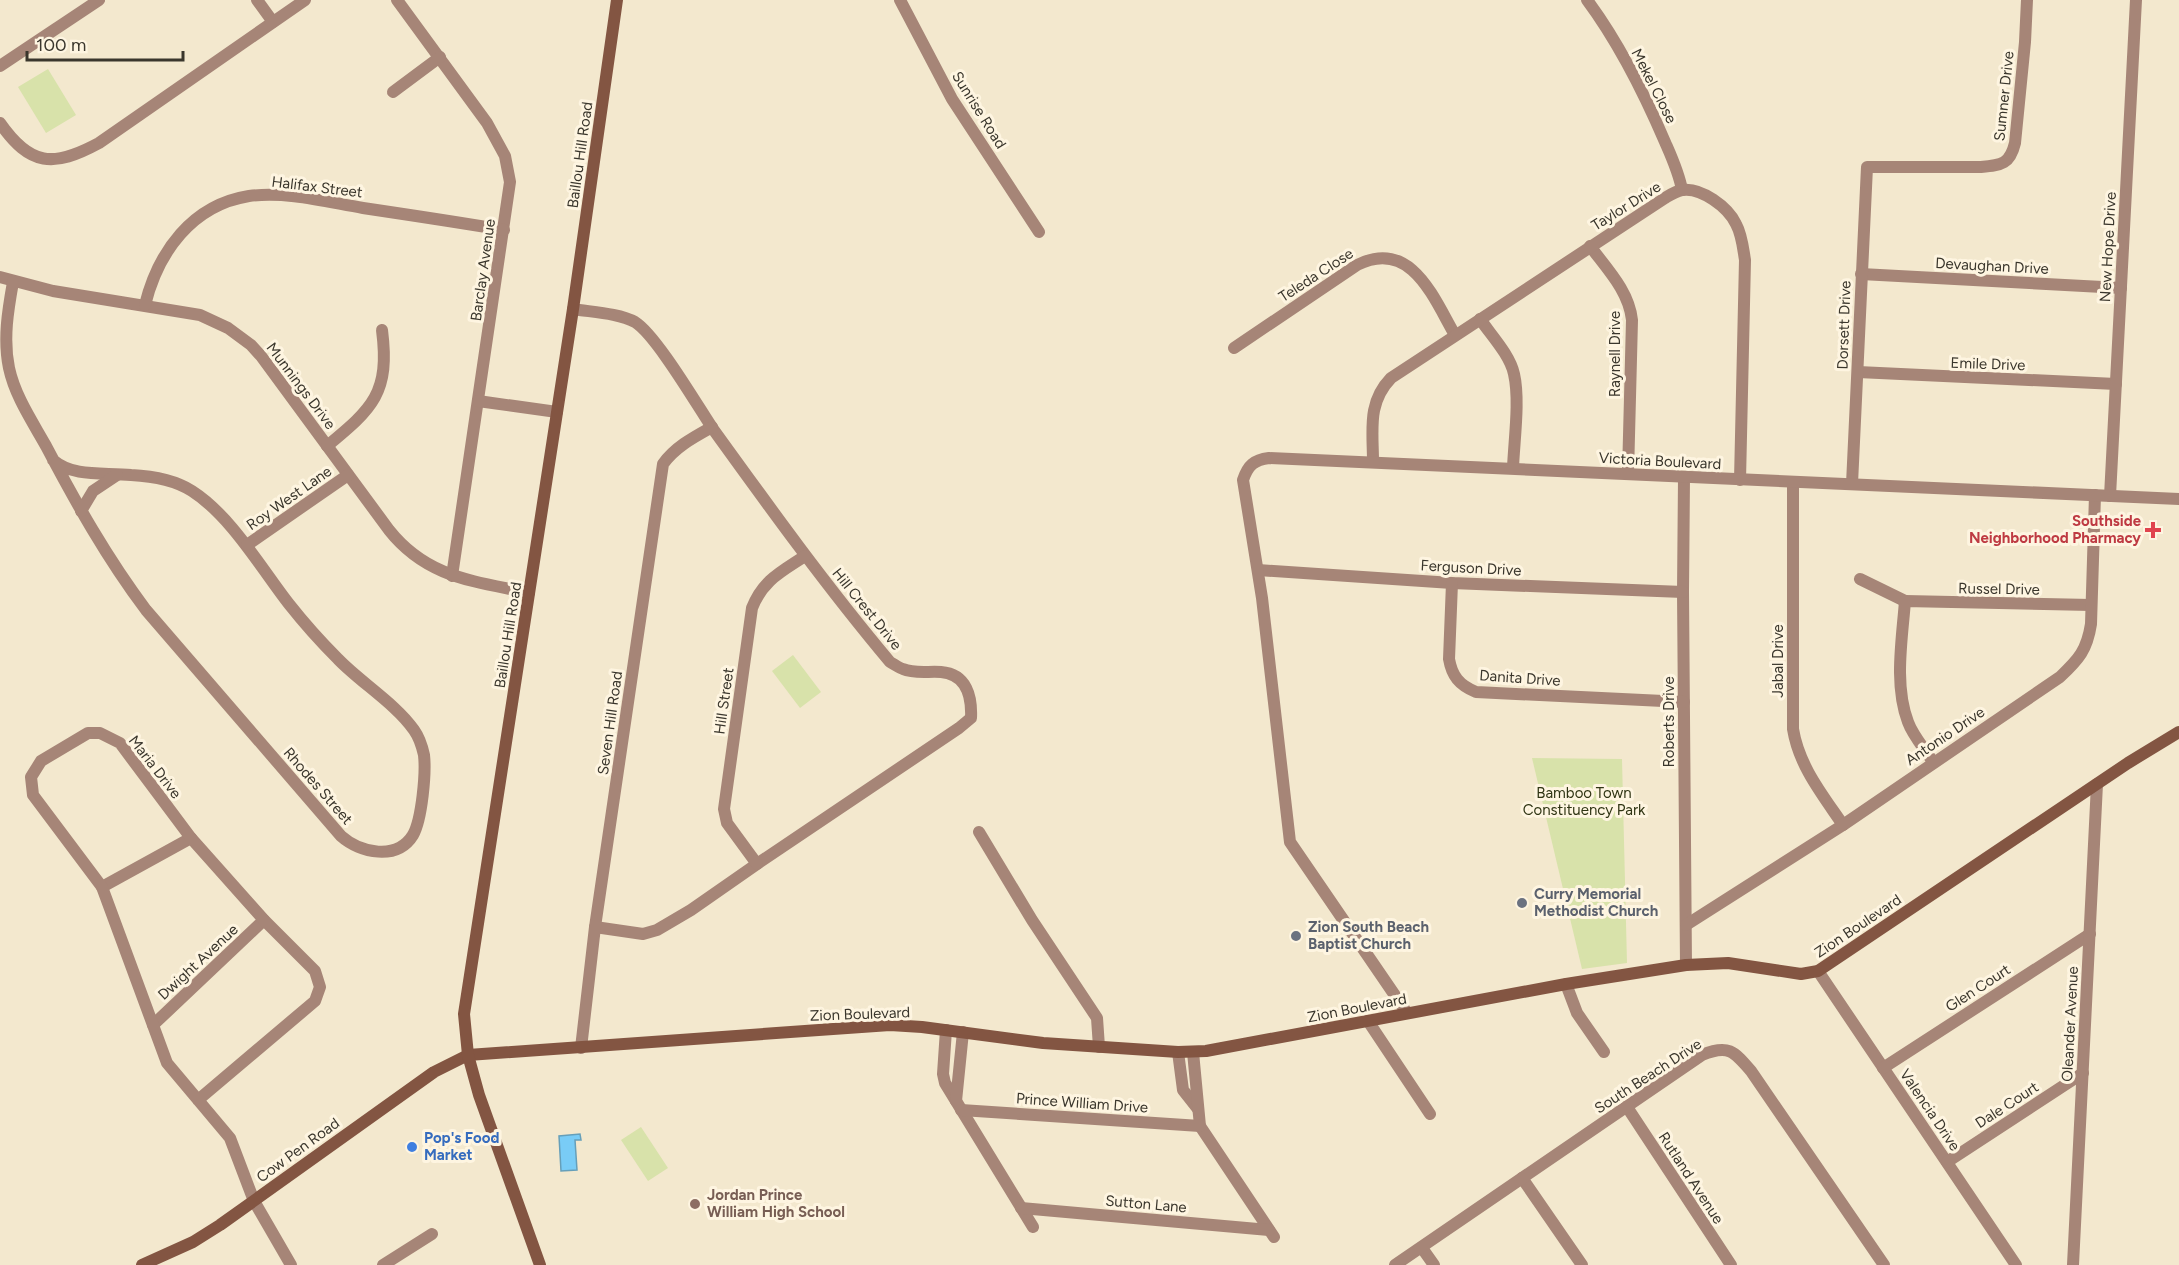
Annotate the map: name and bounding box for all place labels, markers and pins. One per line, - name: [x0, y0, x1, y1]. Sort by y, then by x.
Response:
- place label: Southside Neighborhood Pharmacy: [1969, 512, 2142, 547]
- marker: Southside Neighborhood Pharmacy: [2146, 523, 2160, 537]
- place label: Curry Memorial Methodist Church: [1534, 885, 1658, 920]
- marker: Curry Memorial Methodist Church: [1515, 896, 1529, 910]
- place label: Zion South Beach Baptist Church: [1308, 918, 1429, 953]
- marker: Zion South Beach Baptist Church: [1289, 929, 1303, 943]
- place label: Pop's Food Market: [424, 1129, 499, 1164]
- marker: Pop's Food Market: [405, 1140, 419, 1154]
- place label: Jordan Prince William High School: [707, 1186, 845, 1221]
- marker: Jordan Prince William High School: [688, 1197, 702, 1211]

